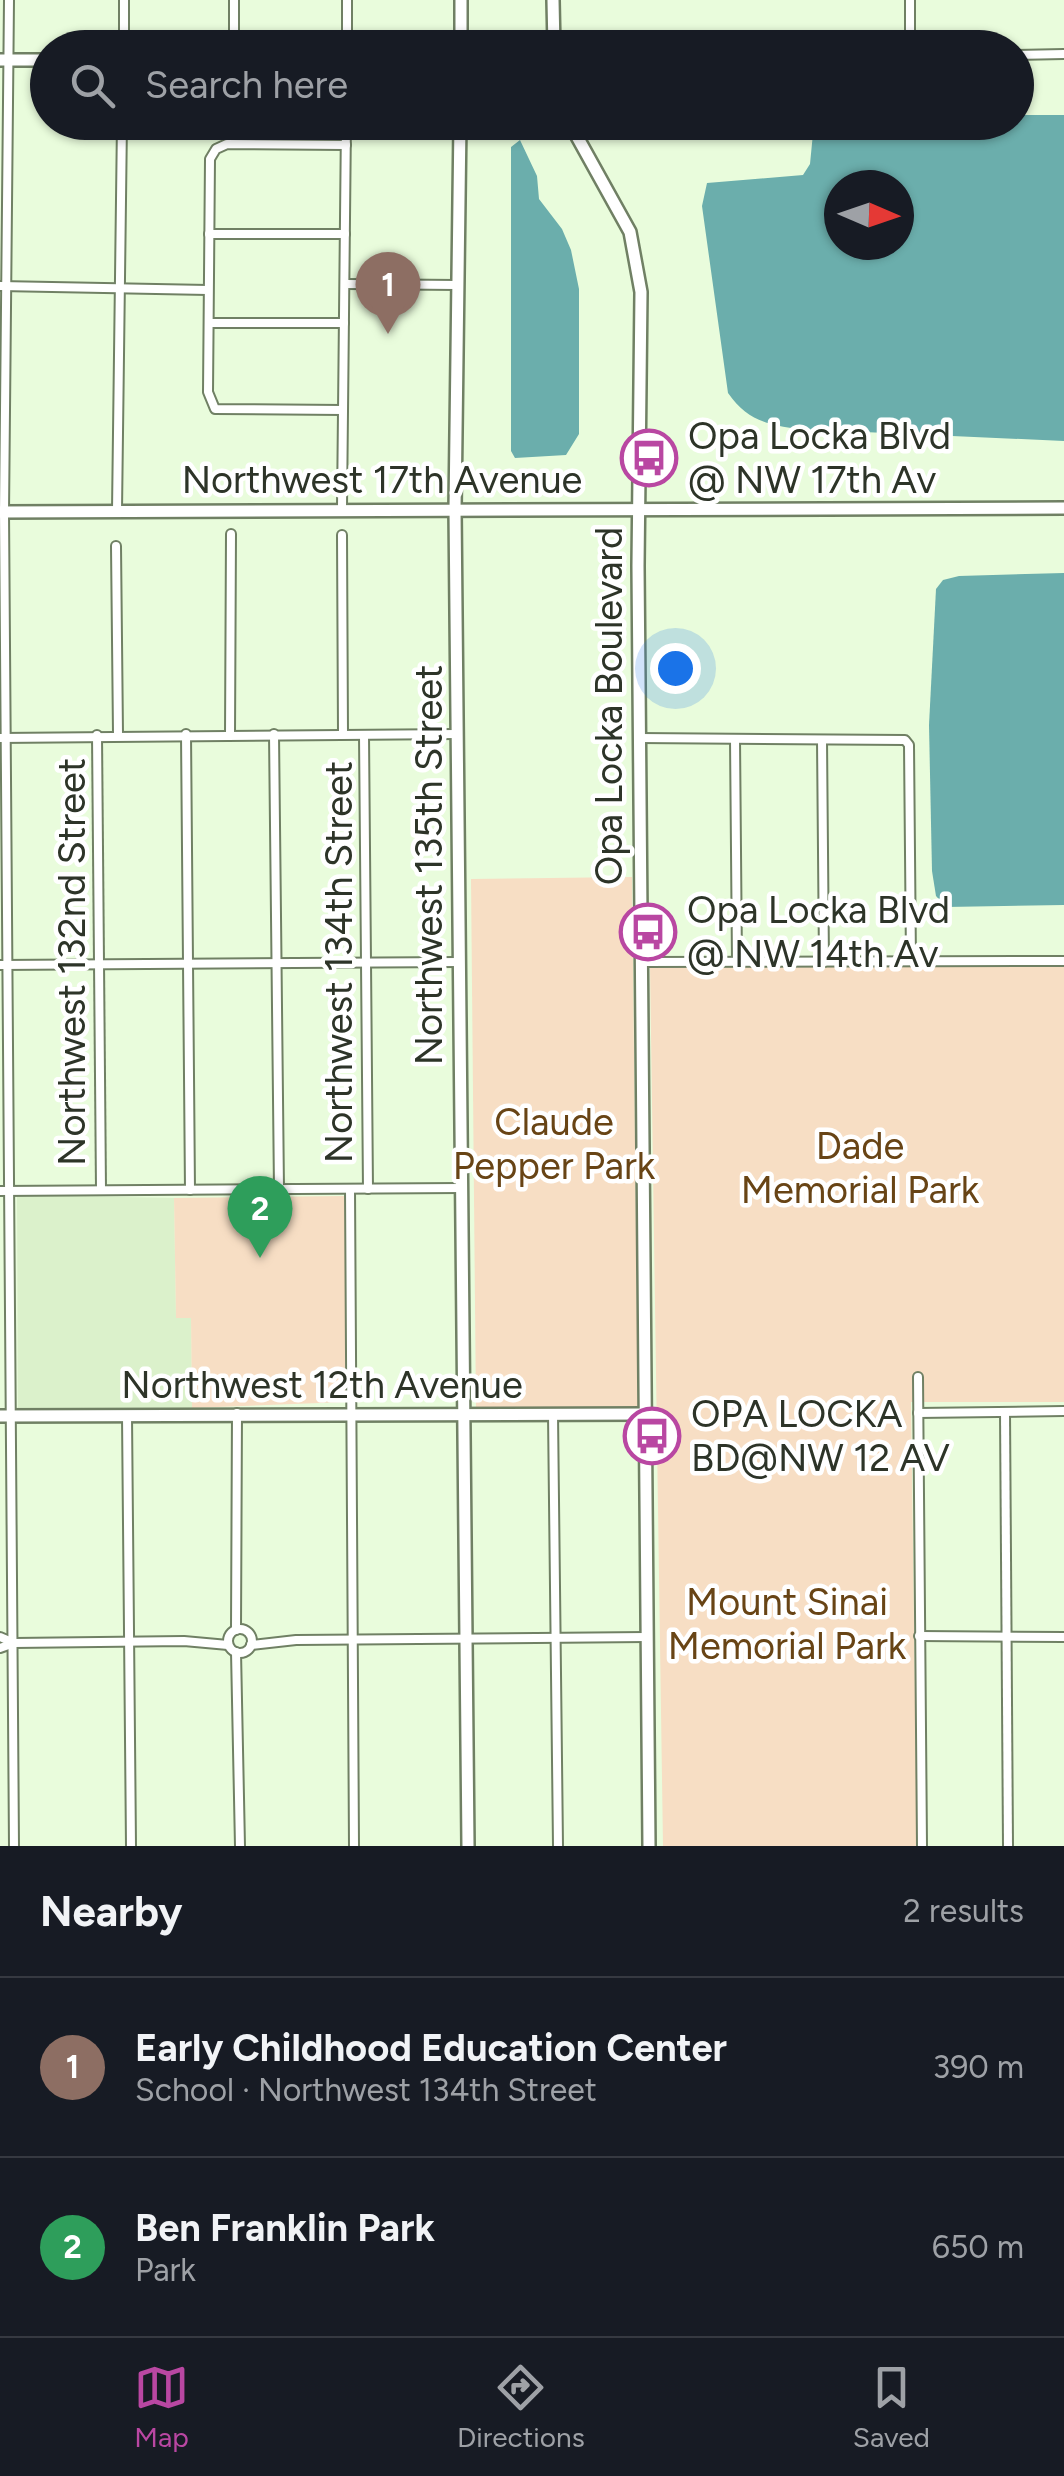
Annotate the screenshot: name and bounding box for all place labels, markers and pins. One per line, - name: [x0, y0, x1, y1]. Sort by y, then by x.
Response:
- pin: 1: [356, 252, 420, 334]
- place label: Opa Locka Blvd @ NW 17th Av: [688, 413, 951, 503]
- bus stop icon: Opa Locka Blvd @ NW 17th Av: [619, 428, 679, 488]
- place label: Opa Locka Blvd @ NW 14th Av: [687, 887, 950, 977]
- bus stop icon: Opa Locka Blvd @ NW 14th Av: [618, 902, 678, 962]
- pin: 2: [228, 1176, 292, 1258]
- place label: OPA LOCKA BD@NW 12 AV: [691, 1391, 950, 1481]
- bus stop icon: OPA LOCKA BD@NW 12 AV: [622, 1406, 682, 1466]

